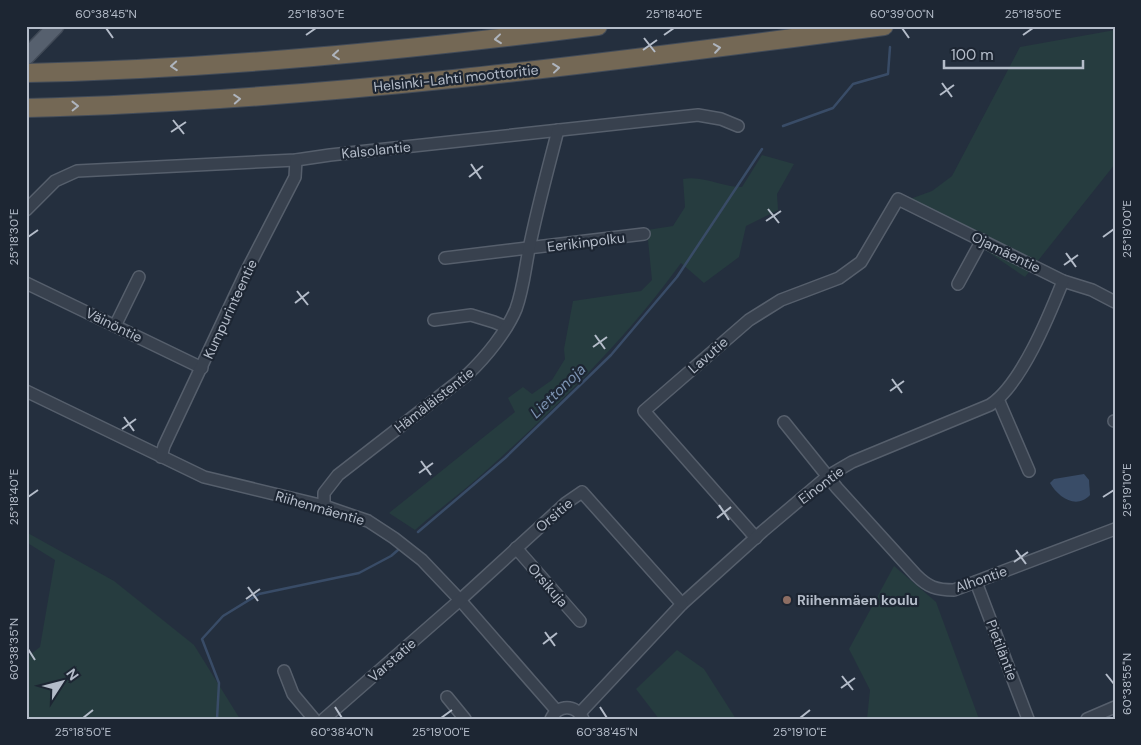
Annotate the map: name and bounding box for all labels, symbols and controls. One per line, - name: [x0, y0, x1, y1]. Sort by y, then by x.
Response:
- text: 60°38'45"N: [75, 6, 137, 22]
- text: 25°18'30"E: [288, 6, 345, 22]
- text: 25°18'40"E: [646, 6, 702, 22]
- text: 60°39'00"N: [870, 6, 934, 22]
- text: 25°18'50"E: [1005, 6, 1062, 22]
- one-way arrow: [493, 33, 501, 44]
- scale bar: [944, 38, 1082, 70]
- one-way arrow: [713, 44, 721, 54]
- text: 100 m: [951, 45, 994, 65]
- one-way arrow: [332, 49, 340, 60]
- street label: Helsinki-Lahti moottoritie: [373, 60, 539, 96]
- one-way arrow: [170, 61, 178, 72]
- one-way arrow: [552, 63, 560, 74]
- one-way arrow: [234, 93, 242, 104]
- one-way arrow: [71, 101, 79, 112]
- street label: Kalsolantie: [340, 137, 412, 163]
- text: 25°19'00"E: [1119, 200, 1135, 258]
- text: 25°18'30"E: [6, 208, 22, 265]
- street label: Eerikinpolku: [546, 228, 626, 256]
- street label: Ojamäentie: [968, 228, 1044, 276]
- street label: Kumpurinteentie: [199, 256, 261, 362]
- street label: Väinöntie: [83, 304, 145, 346]
- street label: Lavutie: [684, 333, 732, 377]
- water label: Liettonoja: [526, 359, 590, 423]
- street label: Hämäläistentie: [391, 363, 477, 437]
- street label: Einontie: [795, 462, 847, 508]
- text: 25°19'10"E: [1119, 463, 1135, 517]
- text: 25°18'40"E: [6, 469, 22, 525]
- street label: Riihenmäentie: [273, 487, 367, 529]
- street label: Orsitie: [532, 494, 576, 536]
- street label: Orsikuja: [524, 559, 572, 611]
- street label: Alhontie: [953, 562, 1009, 596]
- place label: Riihenmäen koulu: [797, 591, 918, 609]
- marker: Riihenmäen koulu: [781, 594, 793, 606]
- street label: Pietiläntie: [982, 617, 1022, 683]
- text: 60°38'35"N: [6, 618, 22, 680]
- street label: Varstatie: [364, 634, 420, 686]
- text: 60°38'55"N: [1119, 653, 1135, 715]
- north arrow: [38, 658, 88, 708]
- text: N: [62, 665, 83, 684]
- text: 25°18'50"E: [55, 724, 112, 740]
- text: 60°38'40"N: [311, 724, 373, 740]
- text: 25°19'00"E: [412, 724, 470, 740]
- text: 60°38'45"N: [576, 724, 638, 740]
- text: 25°19'10"E: [773, 724, 827, 740]

